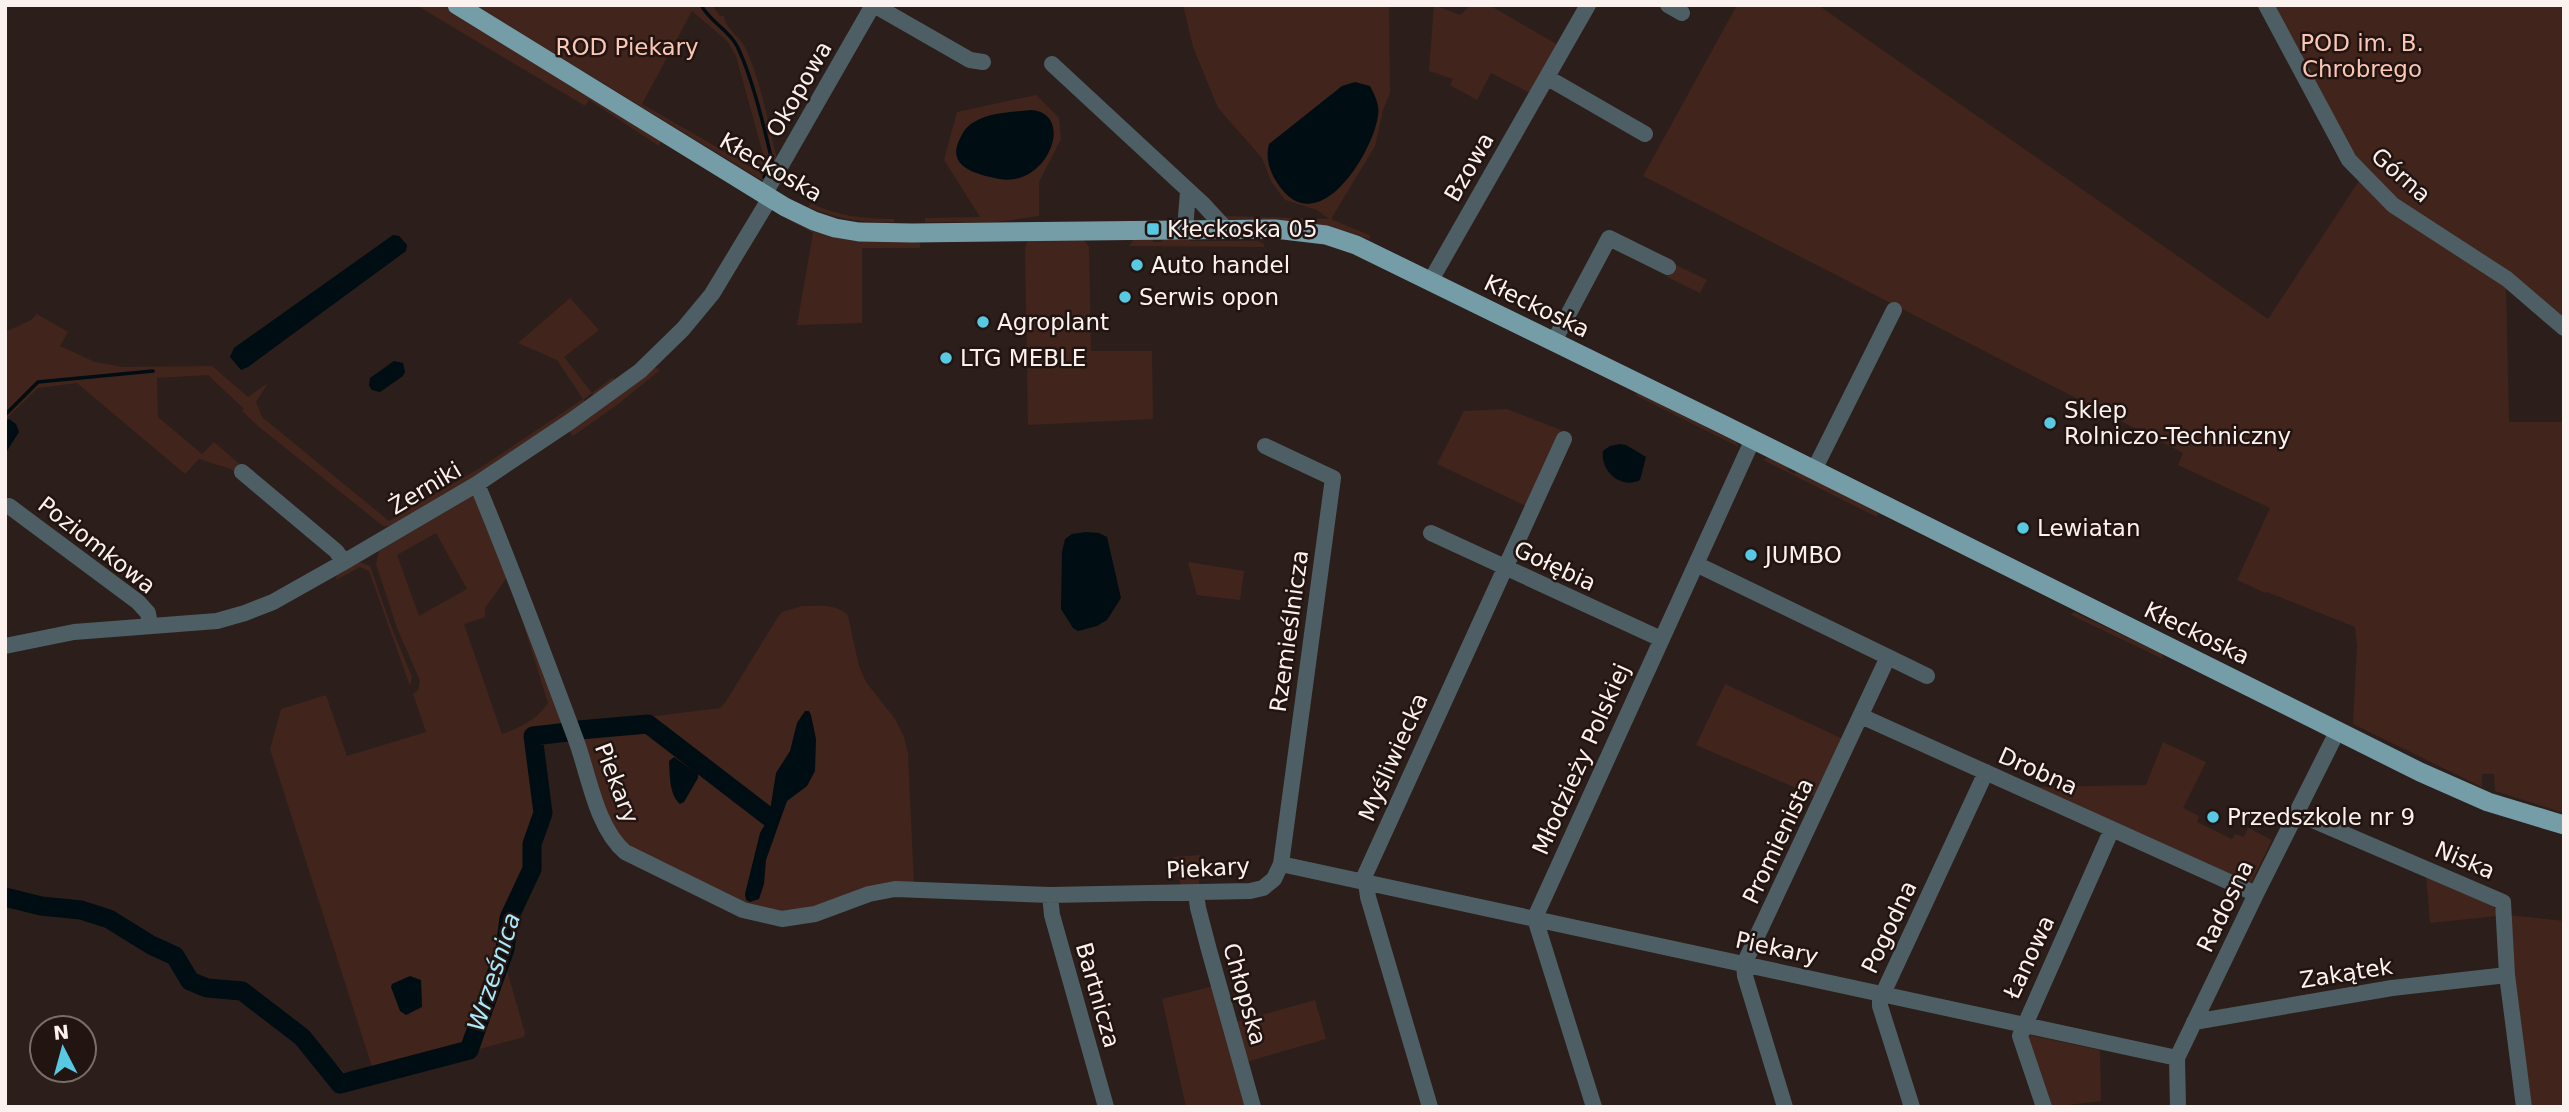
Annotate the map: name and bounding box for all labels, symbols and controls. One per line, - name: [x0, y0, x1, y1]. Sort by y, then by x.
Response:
- park label: POD im. B. Chrobrego: [2300, 30, 2424, 82]
- park label: ROD Piekary: [555, 34, 699, 60]
- street label: Okopowa: [761, 36, 837, 142]
- street label: Kłeckoska: [715, 127, 827, 207]
- street label: Bzowa: [1439, 128, 1499, 206]
- street label: Górna: [2366, 142, 2436, 208]
- place label: Kłeckoska 05: [1167, 216, 1318, 242]
- marker: Kłeckoska 05: [1145, 221, 1161, 237]
- place label: Auto handel: [1151, 252, 1290, 278]
- marker: Auto handel: [1129, 257, 1145, 273]
- street label: Kłeckoska: [1480, 269, 1594, 343]
- place label: Serwis opon: [1139, 284, 1279, 310]
- marker: Serwis opon: [1117, 289, 1133, 305]
- place label: Agroplant: [997, 309, 1109, 335]
- marker: Agroplant: [975, 314, 991, 330]
- place label: LTG MEBLE: [960, 345, 1086, 371]
- marker: LTG MEBLE: [938, 350, 954, 366]
- place label: Sklep Rolniczo-Techniczny: [2064, 397, 2291, 449]
- marker: Sklep Rolniczo-Techniczny: [2042, 415, 2058, 431]
- street label: Żerniki: [384, 455, 466, 520]
- street label: Poziomkowa: [33, 491, 161, 599]
- place label: Lewiatan: [2037, 515, 2141, 541]
- marker: Lewiatan: [2015, 520, 2031, 536]
- street label: Gołębia: [1510, 536, 1600, 596]
- place label: JUMBO: [1763, 542, 1842, 568]
- marker: JUMBO: [1743, 547, 1759, 563]
- street label: Rzemieślnicza: [1265, 548, 1313, 714]
- street label: Kłeckoska: [2140, 596, 2254, 670]
- street label: Młodzieży Polskiej: [1527, 659, 1635, 859]
- street label: Myśliwiecka: [1353, 689, 1433, 825]
- street label: Piekary: [590, 739, 644, 827]
- street label: Drobna: [1994, 742, 2082, 800]
- street label: Promienista: [1738, 774, 1818, 908]
- place label: Przedszkole nr 9: [2227, 804, 2415, 830]
- marker: Przedszkole nr 9: [2205, 809, 2221, 825]
- street label: Niska: [2431, 836, 2499, 884]
- street label: Piekary: [1165, 853, 1251, 883]
- street label: Radosna: [2192, 856, 2258, 956]
- street label: Pogodna: [1856, 877, 1922, 977]
- water label: Wrześnica: [462, 909, 526, 1035]
- street label: Łanowa: [1998, 911, 2059, 1004]
- street label: Piekary: [1733, 927, 1821, 969]
- street label: Bartnicza: [1071, 939, 1125, 1051]
- street label: Chłopska: [1218, 940, 1272, 1048]
- street label: Zakątek: [2298, 953, 2395, 993]
- north arrow: [28, 1014, 98, 1084]
- text: N: [52, 1020, 70, 1044]

